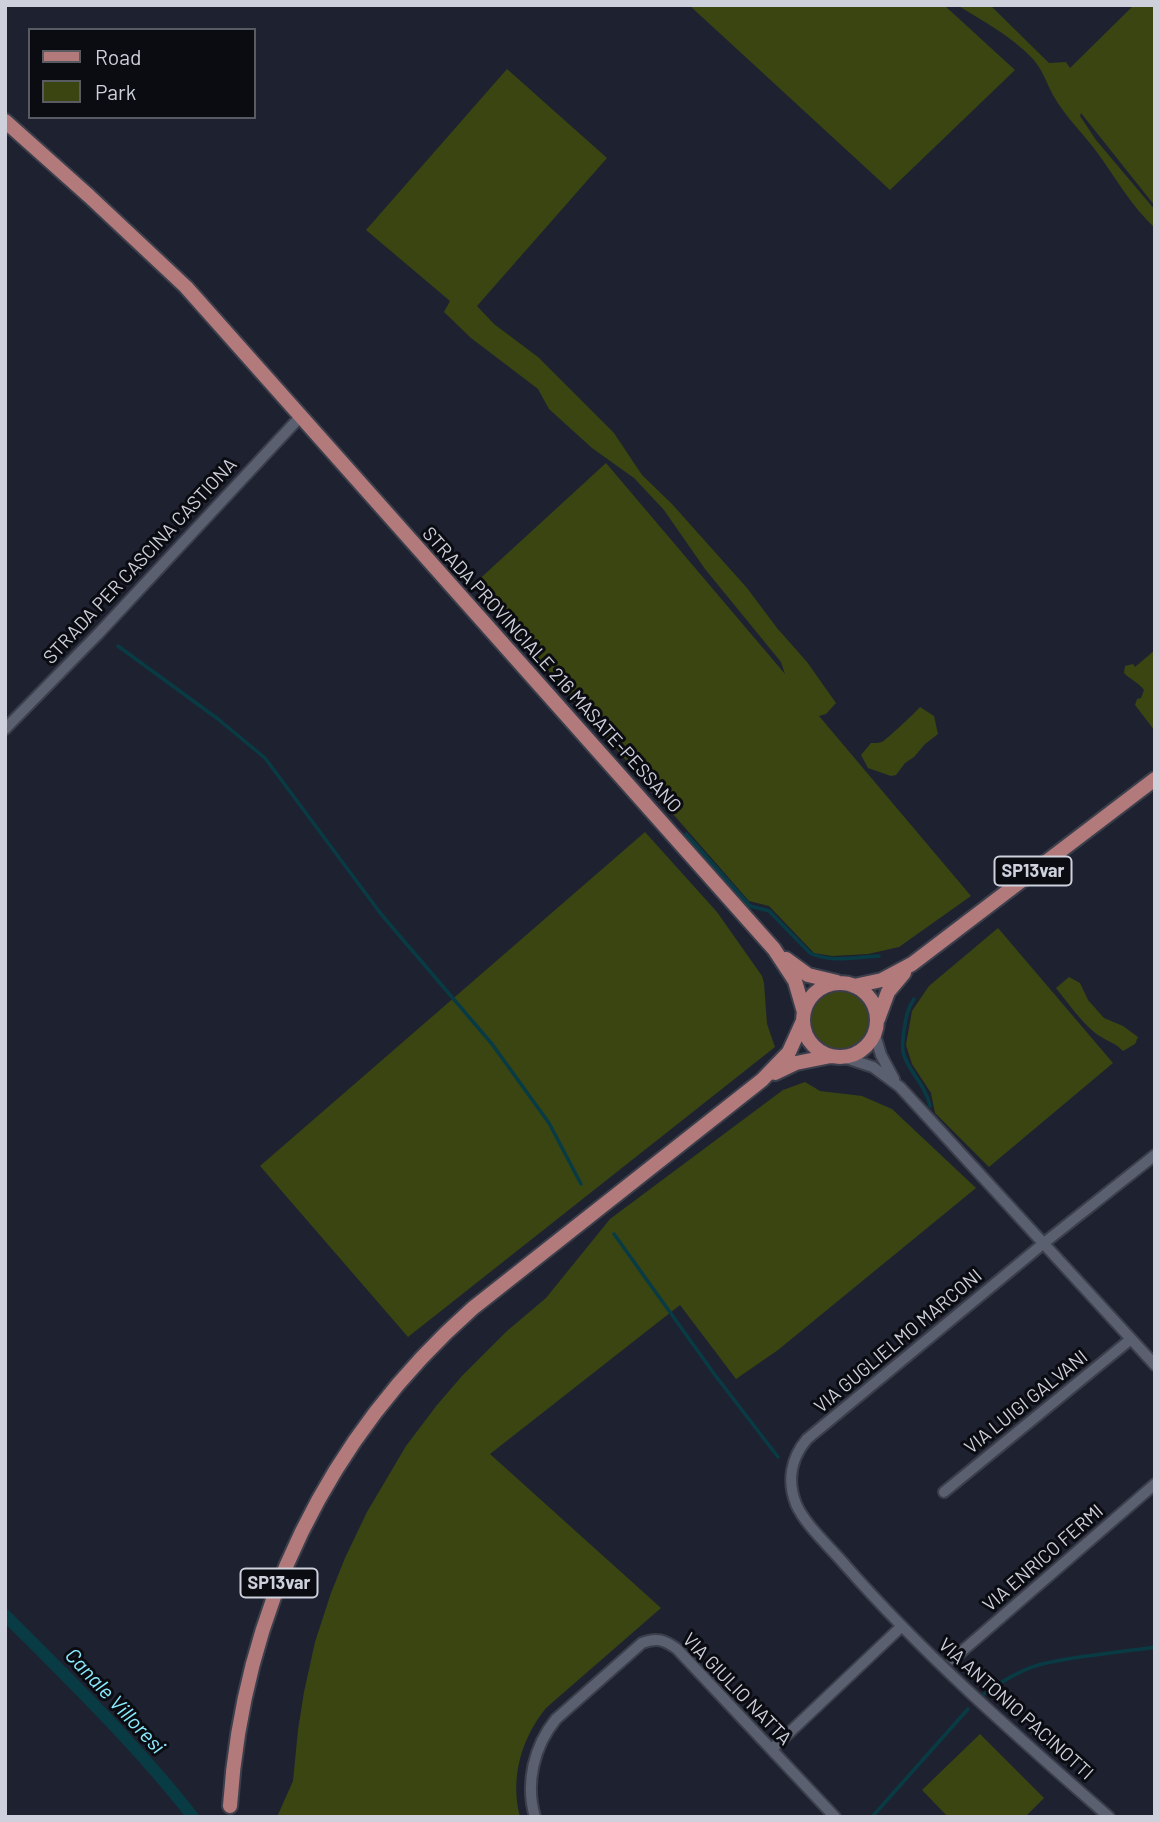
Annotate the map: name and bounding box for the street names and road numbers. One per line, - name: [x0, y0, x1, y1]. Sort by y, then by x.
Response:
- street label: STRADA PER CASCINA CASTIONA: [38, 453, 242, 669]
- street label: STRADA PROVINCIALE 216 MASATE-PESSANO: [418, 522, 686, 818]
- road number: SP13var: [995, 856, 1072, 886]
- street label: VIA GUGLIELMO MARCONI: [810, 1264, 986, 1418]
- street label: VIA LUIGI GALVANI: [960, 1345, 1092, 1459]
- street label: VIA ENRICO FERMI: [978, 1500, 1108, 1616]
- road number: SP13var: [240, 1568, 318, 1598]
- street label: VIA GIULIO NATTA: [678, 1628, 796, 1750]
- street label: VIA ANTONIO PACINOTTI: [934, 1633, 1098, 1785]

